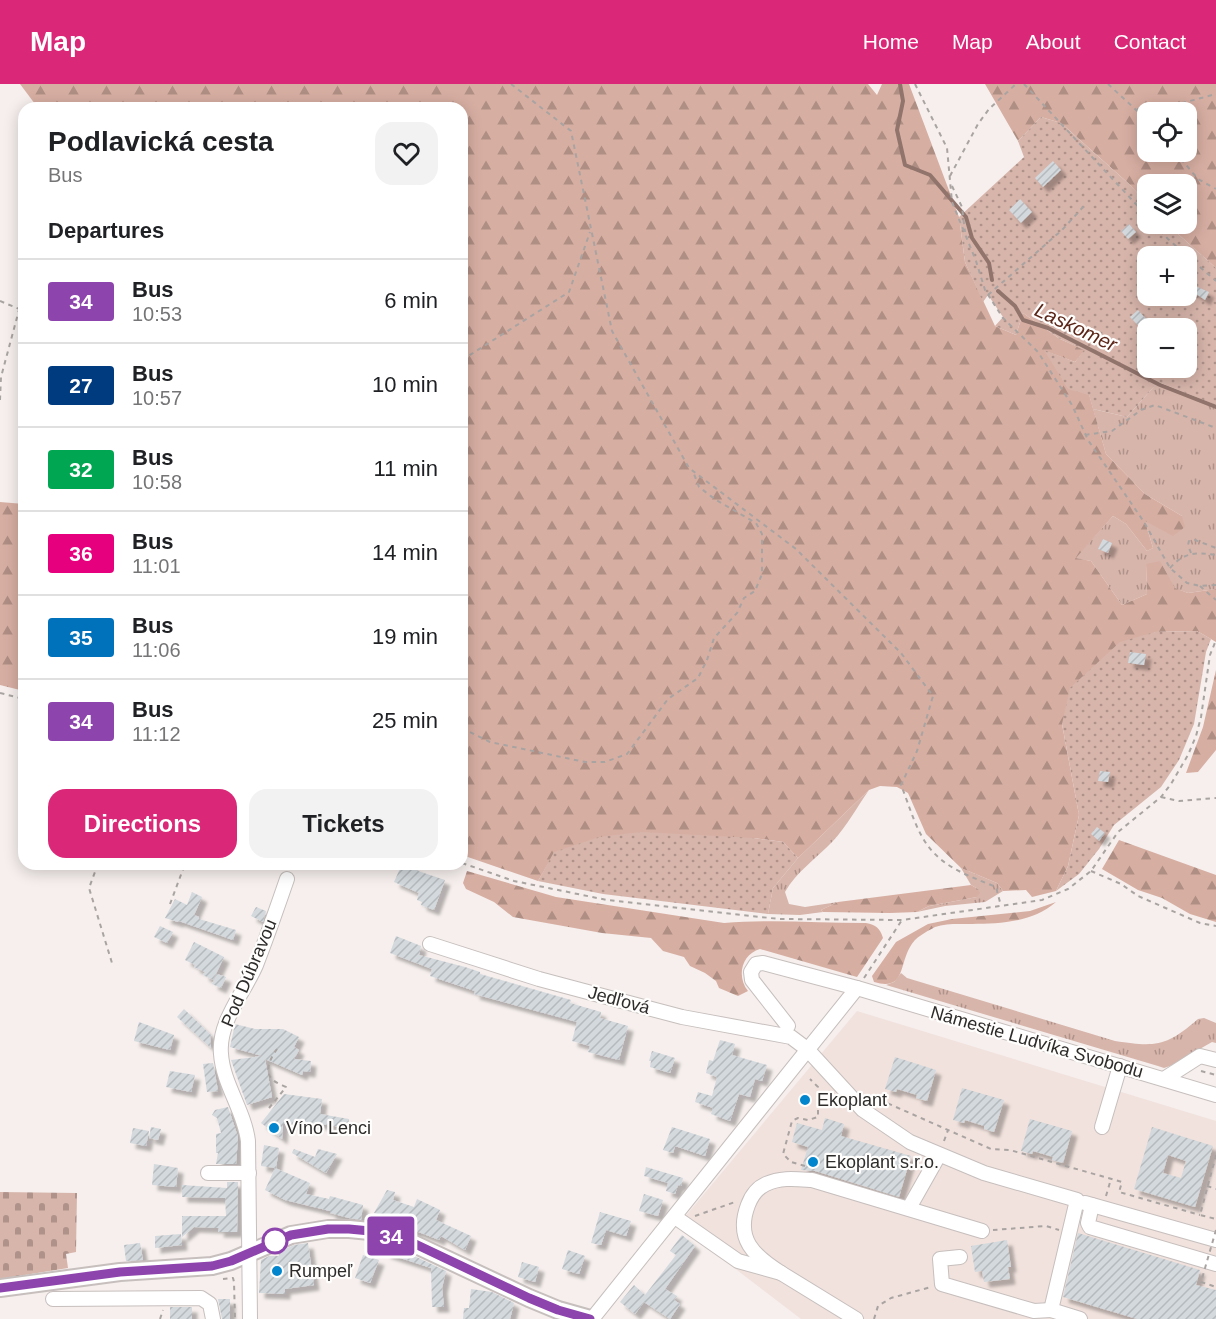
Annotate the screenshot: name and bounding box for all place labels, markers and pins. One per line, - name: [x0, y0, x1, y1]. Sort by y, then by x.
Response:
- place label: Ekoplant: [817, 1090, 887, 1110]
- marker: Ekoplant: [798, 1093, 812, 1107]
- place label: Víno Lenci: [286, 1118, 371, 1138]
- marker: Víno Lenci: [267, 1121, 281, 1135]
- place label: Ekoplant s.r.o.: [825, 1152, 939, 1172]
- marker: Ekoplant s.r.o.: [806, 1155, 820, 1169]
- unlabelled marker: [262, 1228, 288, 1254]
- place label: Rumpeľ: [289, 1261, 353, 1281]
- marker: Rumpeľ: [270, 1264, 284, 1278]

